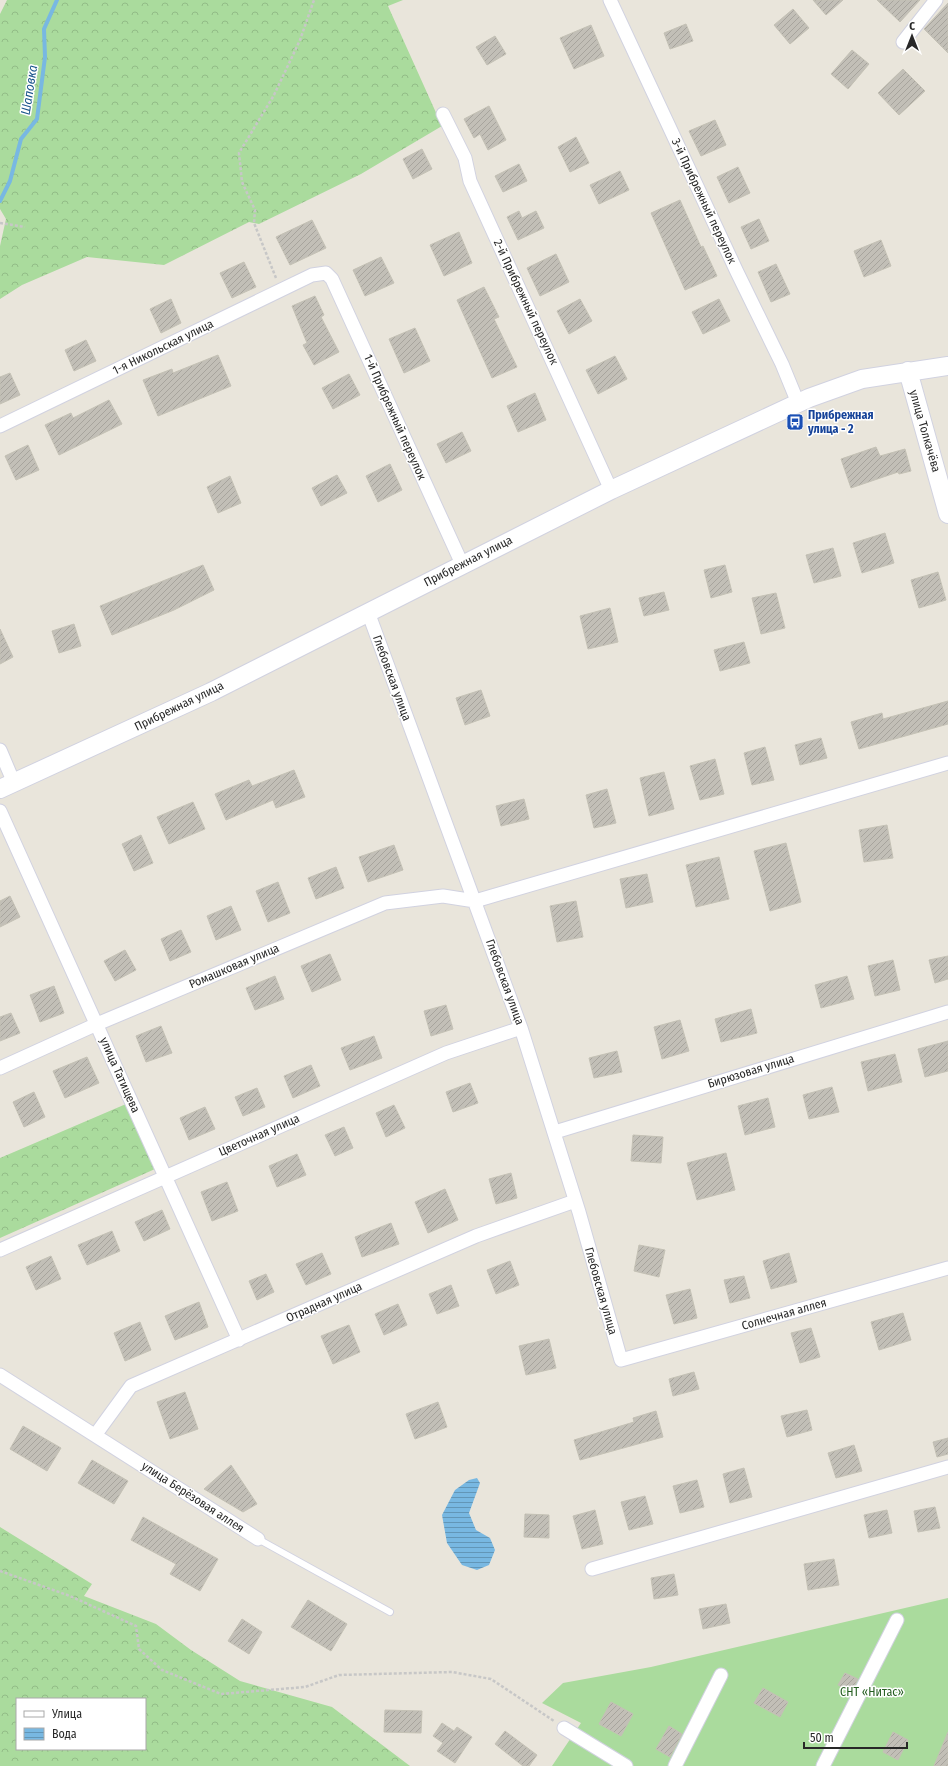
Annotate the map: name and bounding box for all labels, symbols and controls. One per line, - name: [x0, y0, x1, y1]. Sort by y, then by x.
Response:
- north arrow: [892, 16, 932, 56]
- text: С: [909, 20, 915, 33]
- water label: Шаповка: [18, 64, 40, 116]
- street label: 3-й Прибрежный переулок: [669, 136, 739, 266]
- street label: 2-й Прибрежный переулок: [491, 237, 561, 367]
- street label: 1-я Никольская улица: [110, 317, 216, 377]
- street label: 1-й Прибрежный переулок: [361, 352, 429, 482]
- street label: улица Толкачёва: [907, 388, 943, 474]
- place label: Прибрежная улица - 2: [807, 408, 873, 436]
- bus stop icon: Прибрежная улица - 2: [785, 412, 805, 432]
- street label: Прибрежная улица: [421, 533, 515, 589]
- street label: Глебовская улица: [370, 633, 414, 723]
- street label: Прибрежная улица: [132, 678, 226, 734]
- street label: Глебовская улица: [483, 937, 527, 1027]
- street label: Ромашковая улица: [187, 941, 281, 991]
- street label: улица Татищева: [97, 1035, 143, 1115]
- street label: Бирюзовая улица: [706, 1051, 796, 1091]
- street label: Цветочная улица: [217, 1111, 302, 1159]
- street label: Глебовская улица: [582, 1246, 620, 1336]
- street label: Отрадная улица: [284, 1279, 364, 1325]
- street label: Солнечная аллея: [740, 1295, 828, 1333]
- street label: улица Берёзовая аллея: [139, 1459, 247, 1535]
- park label: СНТ «Нитас»: [840, 1685, 904, 1699]
- legend: [16, 1698, 146, 1750]
- text: Улица: [51, 1707, 82, 1721]
- scale bar: [804, 1724, 907, 1750]
- text: Вода: [52, 1727, 77, 1741]
- text: 50 m: [810, 1731, 834, 1745]

